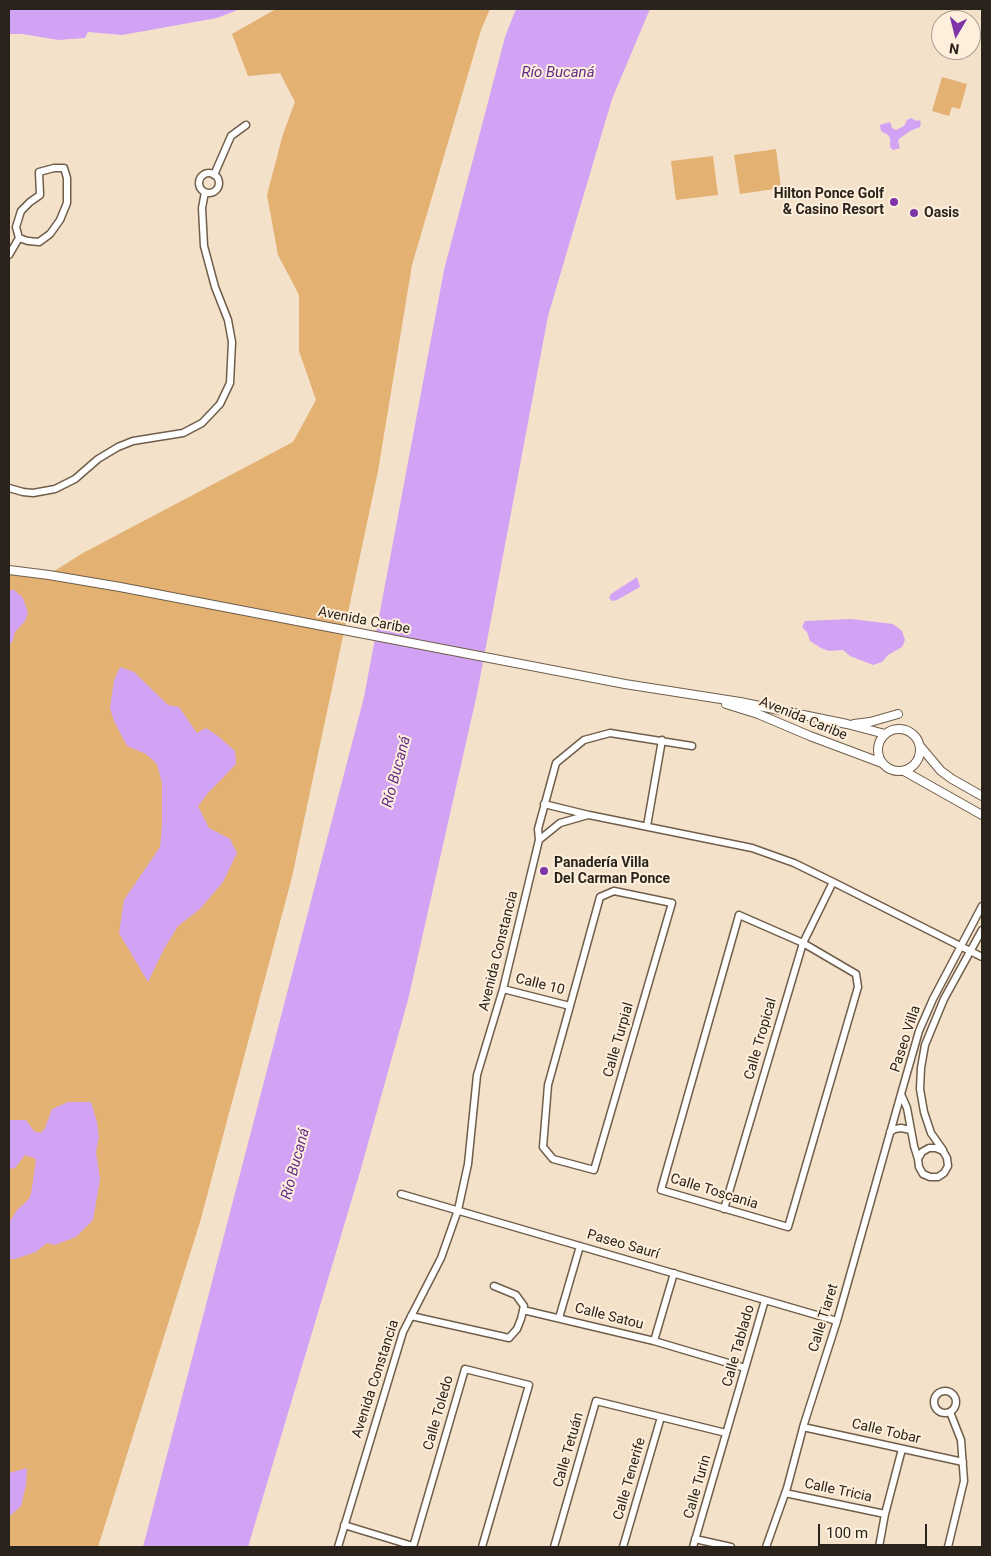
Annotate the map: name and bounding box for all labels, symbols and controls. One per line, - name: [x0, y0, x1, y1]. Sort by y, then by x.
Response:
- north arrow: [931, 10, 981, 60]
- text: N: [948, 40, 960, 57]
- water label: Río Bucaná: [521, 64, 595, 82]
- place label: Hilton Ponce Golf & Casino Resort: [774, 186, 884, 218]
- marker: Hilton Ponce Golf & Casino Resort: [888, 196, 900, 208]
- place label: Oasis: [924, 205, 959, 221]
- marker: Oasis: [908, 207, 920, 219]
- street label: Avenida Caribe: [317, 604, 411, 638]
- street label: Avenida Caribe: [757, 694, 849, 744]
- water label: Río Bucaná: [379, 734, 415, 810]
- place label: Panadería Villa Del Carman Ponce: [554, 855, 670, 888]
- marker: Panadería Villa Del Carman Ponce: [538, 865, 550, 877]
- street label: Avenida Constancia: [476, 889, 522, 1013]
- street label: Calle 10: [514, 971, 566, 999]
- street label: Calle Tropical: [741, 996, 781, 1082]
- street label: Calle Turpial: [600, 1001, 638, 1079]
- street label: Paseo Villa: [887, 1003, 925, 1075]
- water label: Río Bucaná: [278, 1126, 314, 1202]
- street label: Calle Toscania: [668, 1171, 760, 1213]
- street label: Paseo Saurí: [585, 1227, 661, 1263]
- street label: Calle Tiaret: [806, 1282, 842, 1354]
- street label: Calle Satou: [573, 1300, 645, 1334]
- street label: Calle Tablado: [719, 1303, 759, 1389]
- street label: Avenida Constancia: [349, 1318, 403, 1440]
- street label: Calle Toledo: [420, 1374, 458, 1452]
- street label: Calle Tetuán: [550, 1411, 588, 1489]
- street label: Calle Tobar: [850, 1416, 922, 1448]
- street label: Calle Tenerife: [610, 1436, 650, 1522]
- street label: Calle Turin: [681, 1453, 715, 1521]
- street label: Calle Tricia: [803, 1476, 873, 1506]
- scale bar: [821, 1514, 930, 1546]
- text: 100 m: [826, 1524, 868, 1542]

